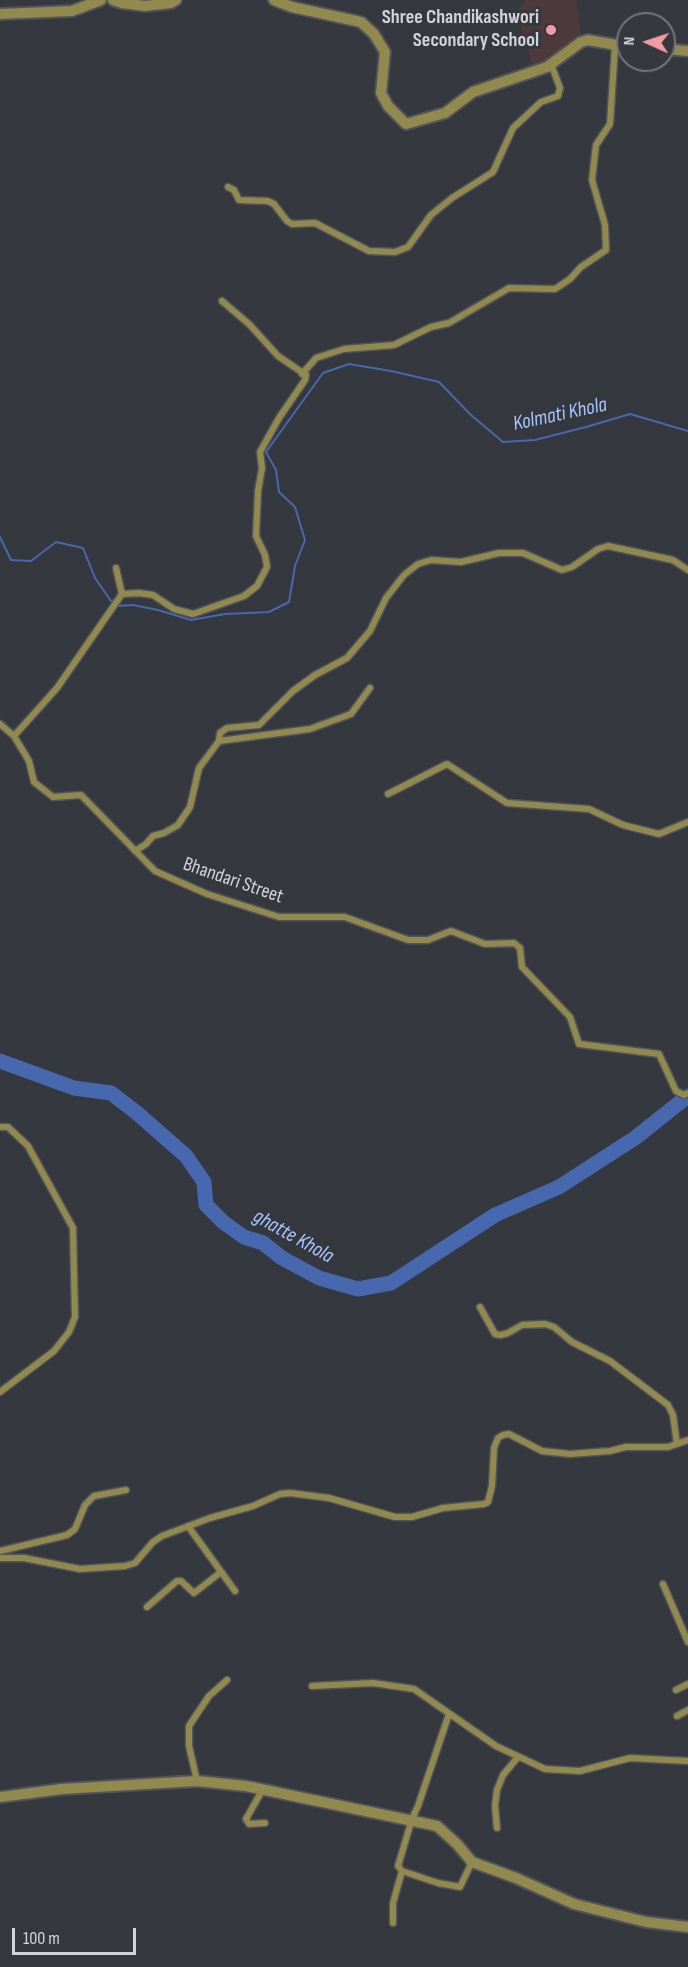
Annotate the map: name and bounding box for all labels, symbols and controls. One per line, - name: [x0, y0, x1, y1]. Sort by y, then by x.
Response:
- place label: Shree Chandikashwori Secondary School: [382, 6, 539, 53]
- north arrow: [616, 12, 676, 72]
- marker: Shree Chandikashwori Secondary School: [544, 23, 558, 37]
- text: N: [620, 36, 639, 46]
- water label: Kolmati Khola: [511, 393, 609, 437]
- street label: Bhandari Street: [180, 853, 286, 909]
- water label: ghatte Khola: [248, 1204, 338, 1270]
- scale bar: [15, 1916, 140, 1954]
- text: 100 m: [23, 1928, 60, 1949]

